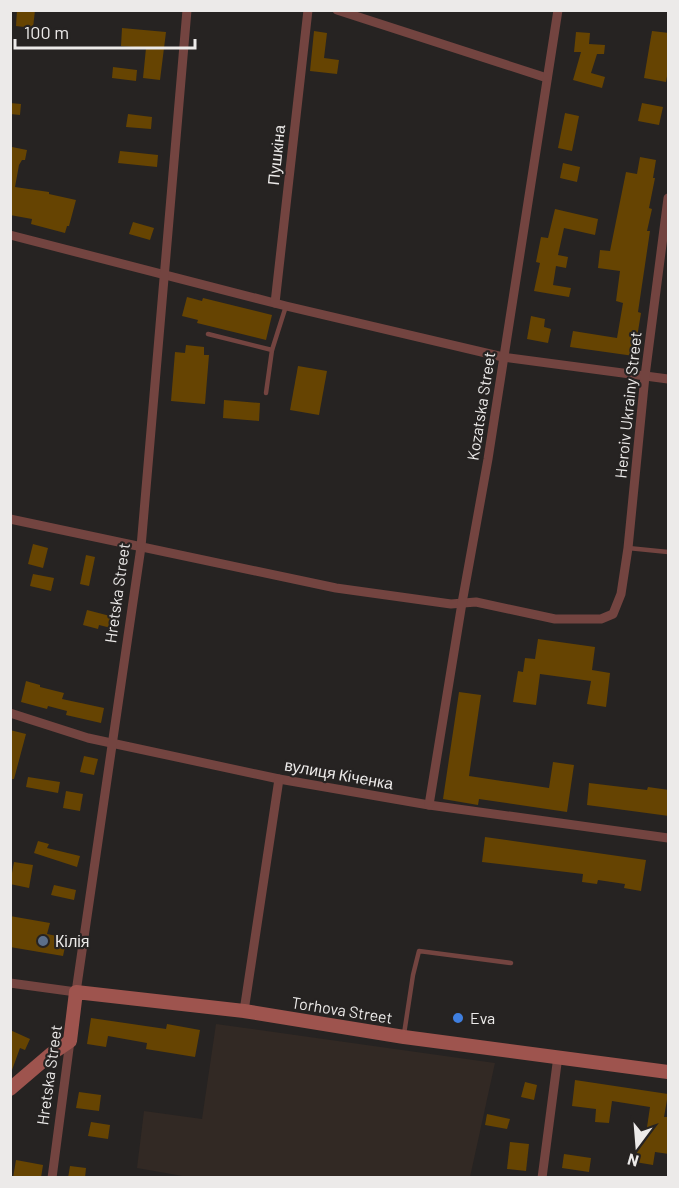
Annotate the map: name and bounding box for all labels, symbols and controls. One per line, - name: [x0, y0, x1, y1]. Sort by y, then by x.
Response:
- scale bar: [15, 12, 195, 50]
- text: 100 m: [24, 21, 69, 43]
- street label: Пушкіна: [263, 124, 288, 186]
- street label: Heroiv Ukrainy Street: [610, 331, 645, 479]
- street label: Kozatska Street: [463, 350, 498, 462]
- street label: Hretska Street: [100, 542, 133, 644]
- street label: вулиця Кіченка: [283, 755, 395, 792]
- place label: Кілія: [55, 931, 89, 950]
- marker: Кілія: [36, 934, 50, 948]
- street label: Torhova Street: [290, 992, 394, 1027]
- place label: Eva: [470, 1008, 495, 1027]
- marker: Eva: [451, 1011, 465, 1025]
- street label: Hretska Street: [32, 1024, 65, 1126]
- north arrow: [607, 1116, 667, 1176]
- text: N: [625, 1150, 640, 1171]

